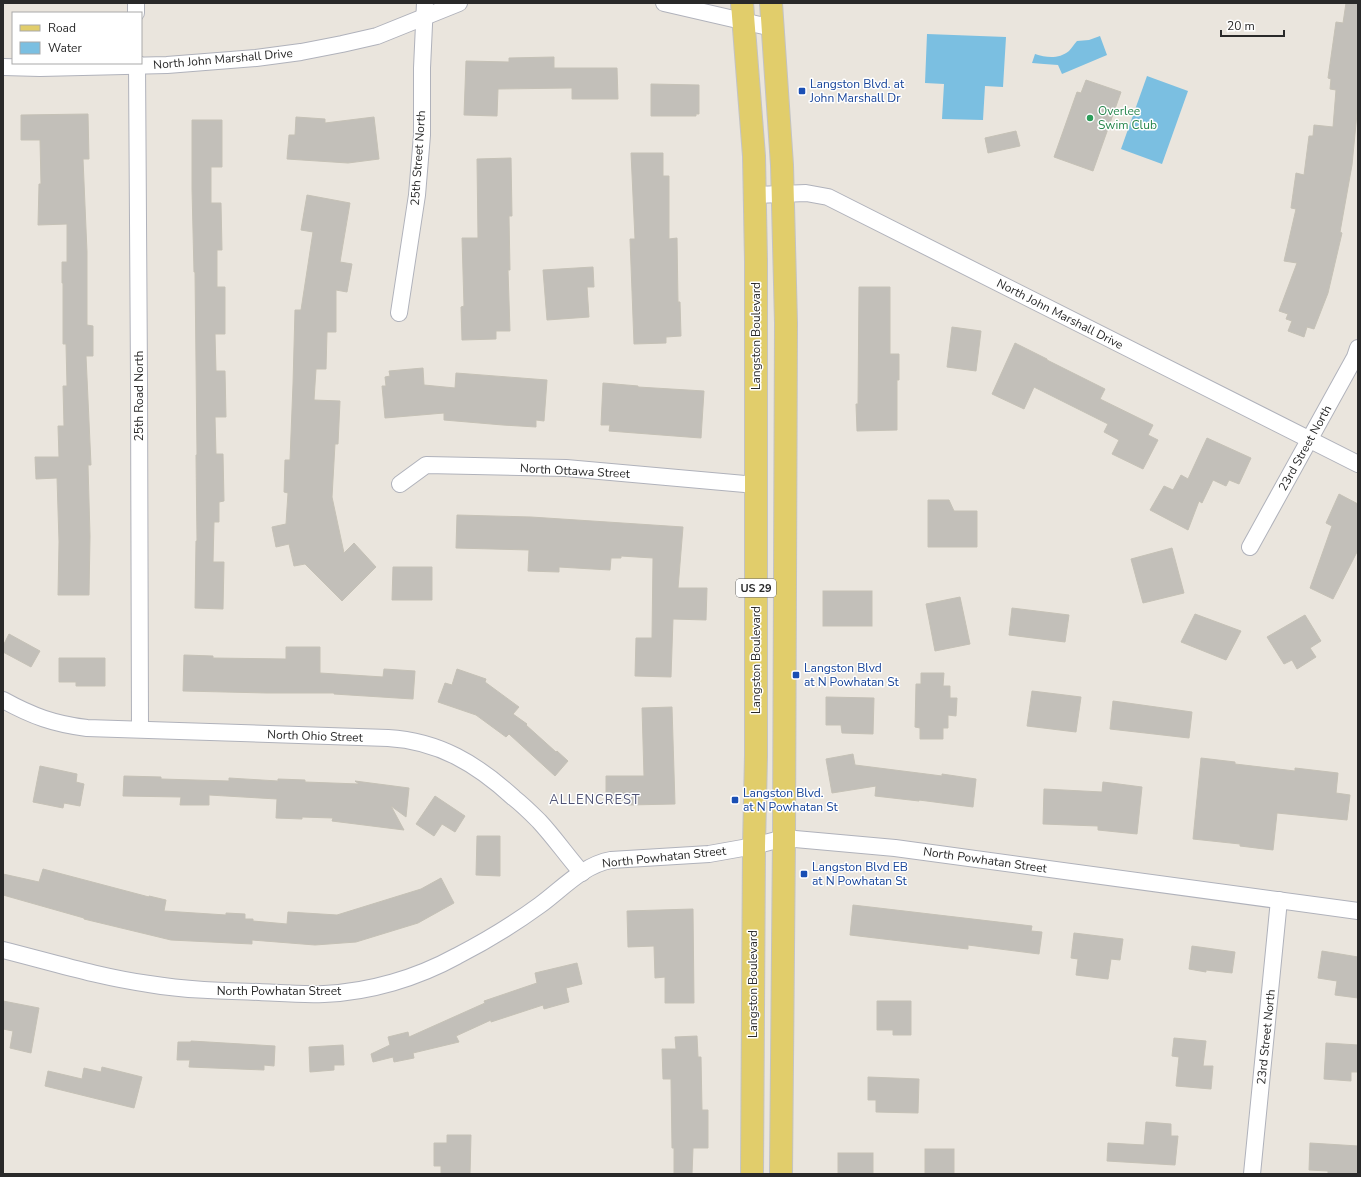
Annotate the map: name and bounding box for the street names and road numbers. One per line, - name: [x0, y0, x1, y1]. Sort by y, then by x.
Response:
- street label: North John Marshall Drive: [153, 45, 293, 73]
- street label: 25th Street North: [407, 110, 429, 206]
- street label: North John Marshall Drive: [994, 275, 1126, 353]
- street label: Langston Boulevard: [748, 282, 764, 390]
- street label: 25th Road North: [131, 351, 147, 441]
- street label: 23rd Street North: [1275, 402, 1335, 494]
- street label: North Ottawa Street: [520, 460, 631, 482]
- road number: US 29: [736, 579, 776, 597]
- street label: Langston Boulevard: [748, 606, 764, 714]
- street label: North Ohio Street: [267, 726, 364, 746]
- street label: North Powhatan Street: [601, 842, 728, 871]
- street label: North Powhatan Street: [922, 843, 1049, 877]
- street label: Langston Boulevard: [745, 930, 761, 1038]
- street label: North Powhatan Street: [217, 983, 342, 999]
- street label: 23rd Street North: [1253, 989, 1279, 1085]

